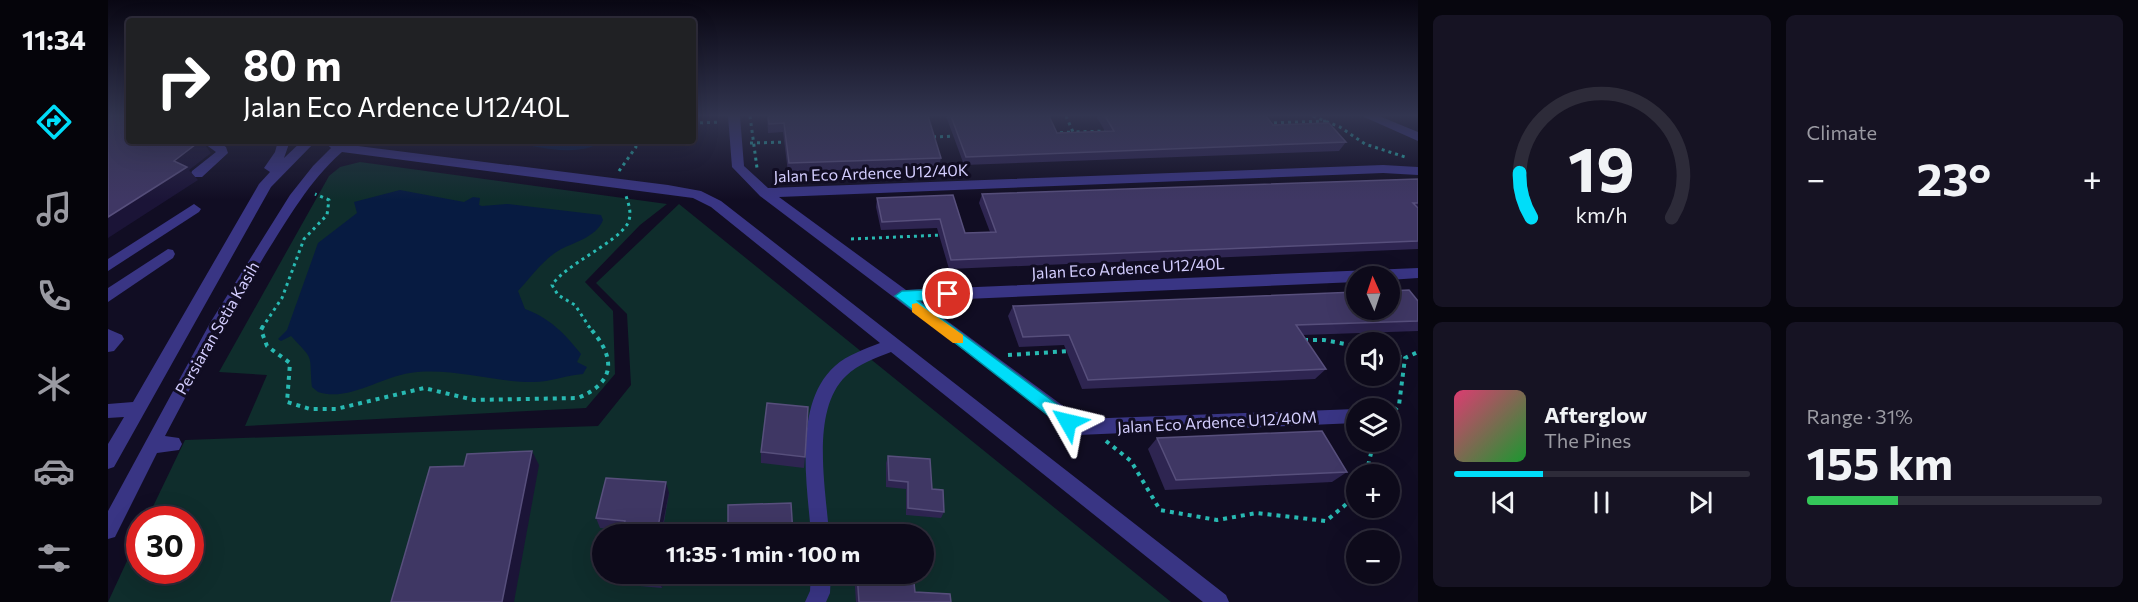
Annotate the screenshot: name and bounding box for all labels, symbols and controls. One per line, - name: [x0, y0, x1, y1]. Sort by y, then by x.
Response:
- text: 11:34: [22, 23, 86, 56]
- text: 80 m: [243, 38, 342, 90]
- icon: right: [144, 42, 222, 120]
- text: Jalan Eco Ardence U12/40L: [243, 90, 570, 123]
- icon: directions: [33, 101, 75, 143]
- text: Climate: [1807, 120, 1877, 144]
- text: 19: [1568, 129, 1635, 205]
- text: 23°: [1917, 150, 1991, 205]
- text: −: [1807, 157, 1825, 198]
- text: +: [2083, 157, 2102, 198]
- street label: Jalan Eco Ardence U12/40K: [773, 160, 969, 185]
- icon: music: [33, 188, 75, 230]
- text: km/h: [1576, 201, 1628, 227]
- street label: Jalan Eco Ardence U12/40L: [1031, 253, 1225, 282]
- street label: Persiaran Setia Kasih: [171, 258, 262, 398]
- north arrow: [1346, 266, 1400, 320]
- map controls: [1346, 266, 1400, 584]
- pin: [922, 268, 973, 319]
- icon: phone: [33, 275, 75, 317]
- icon: arrive: [931, 277, 964, 310]
- button: sound: [1346, 332, 1400, 386]
- icon: climate: [33, 363, 75, 405]
- position arrow: [1036, 390, 1100, 454]
- button: layers: [1346, 398, 1400, 452]
- text: Afterglow: [1544, 401, 1647, 428]
- text: Range · 31%: [1807, 404, 1913, 428]
- street label: Jalan Eco Ardence U12/40M: [1117, 407, 1317, 436]
- text: The Pines: [1544, 428, 1631, 452]
- text: 155 km: [1807, 434, 1953, 489]
- icon: car: [33, 450, 75, 492]
- button: +: [1346, 464, 1400, 518]
- icon: previous: [1487, 486, 1520, 519]
- icon: pause: [1585, 486, 1618, 519]
- icon: next: [1684, 486, 1717, 519]
- speed limit sign: 30: [126, 506, 204, 584]
- button: −: [1346, 530, 1400, 584]
- icon: filters: [33, 537, 75, 579]
- text: 11:35 · 1 min · 100 m: [666, 540, 860, 567]

